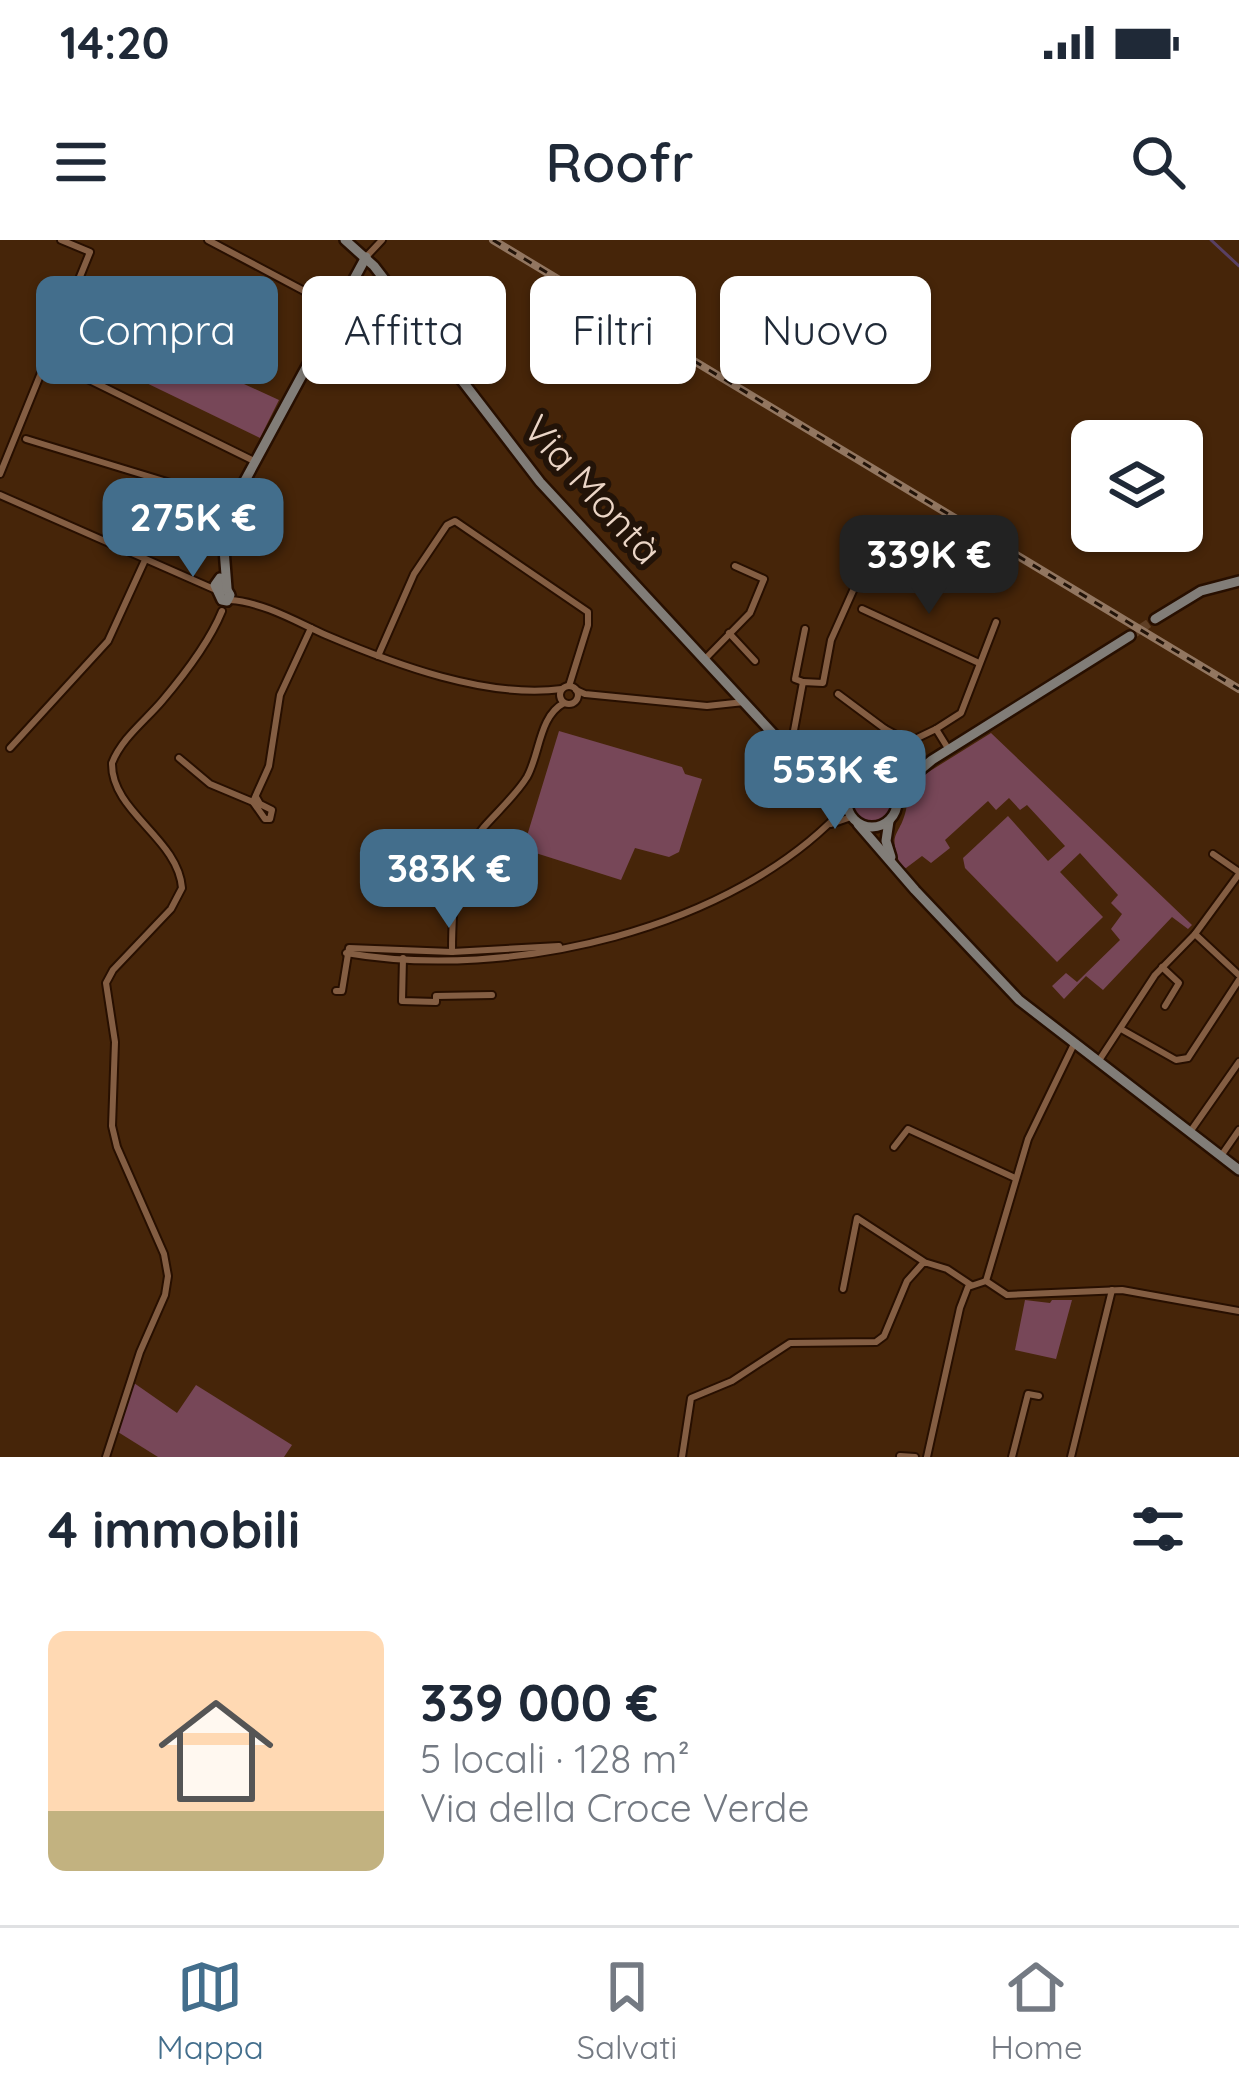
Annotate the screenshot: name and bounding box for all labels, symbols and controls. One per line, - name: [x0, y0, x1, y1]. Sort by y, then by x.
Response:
- text: 14:20: [60, 14, 170, 70]
- text: Roofr: [546, 128, 693, 196]
- icon: menu: [48, 129, 114, 195]
- icon: search: [1125, 129, 1191, 195]
- chip: Compra: [36, 276, 278, 384]
- chip: Affitta: [302, 276, 506, 384]
- chip: Filtri: [530, 276, 696, 384]
- chip: Nuovo: [720, 276, 931, 384]
- street label: Via Montà: [513, 404, 673, 574]
- map controls: [1071, 420, 1203, 552]
- button: layers: [1071, 420, 1203, 552]
- pin: 275K €: [95, 478, 291, 580]
- text: 275K €: [130, 492, 256, 541]
- pin: 339K €: [831, 515, 1027, 617]
- text: 339K €: [867, 529, 991, 578]
- pin: 553K €: [737, 730, 933, 832]
- text: 553K €: [772, 744, 898, 793]
- pin: 383K €: [351, 829, 547, 931]
- text: 383K €: [387, 843, 511, 892]
- icon: filters: [1125, 1496, 1191, 1562]
- text: 4 immobili: [48, 1497, 300, 1561]
- text: 339 000 €: [420, 1670, 658, 1734]
- icon: home: [144, 1679, 288, 1823]
- text: 5 locali · 128 m²: [420, 1734, 690, 1783]
- text: Via della Croce Verde: [420, 1783, 809, 1832]
- tab: Mappa: [156, 1954, 264, 2067]
- tab: Salvati: [576, 1954, 677, 2067]
- tab: Home: [990, 1954, 1083, 2067]

